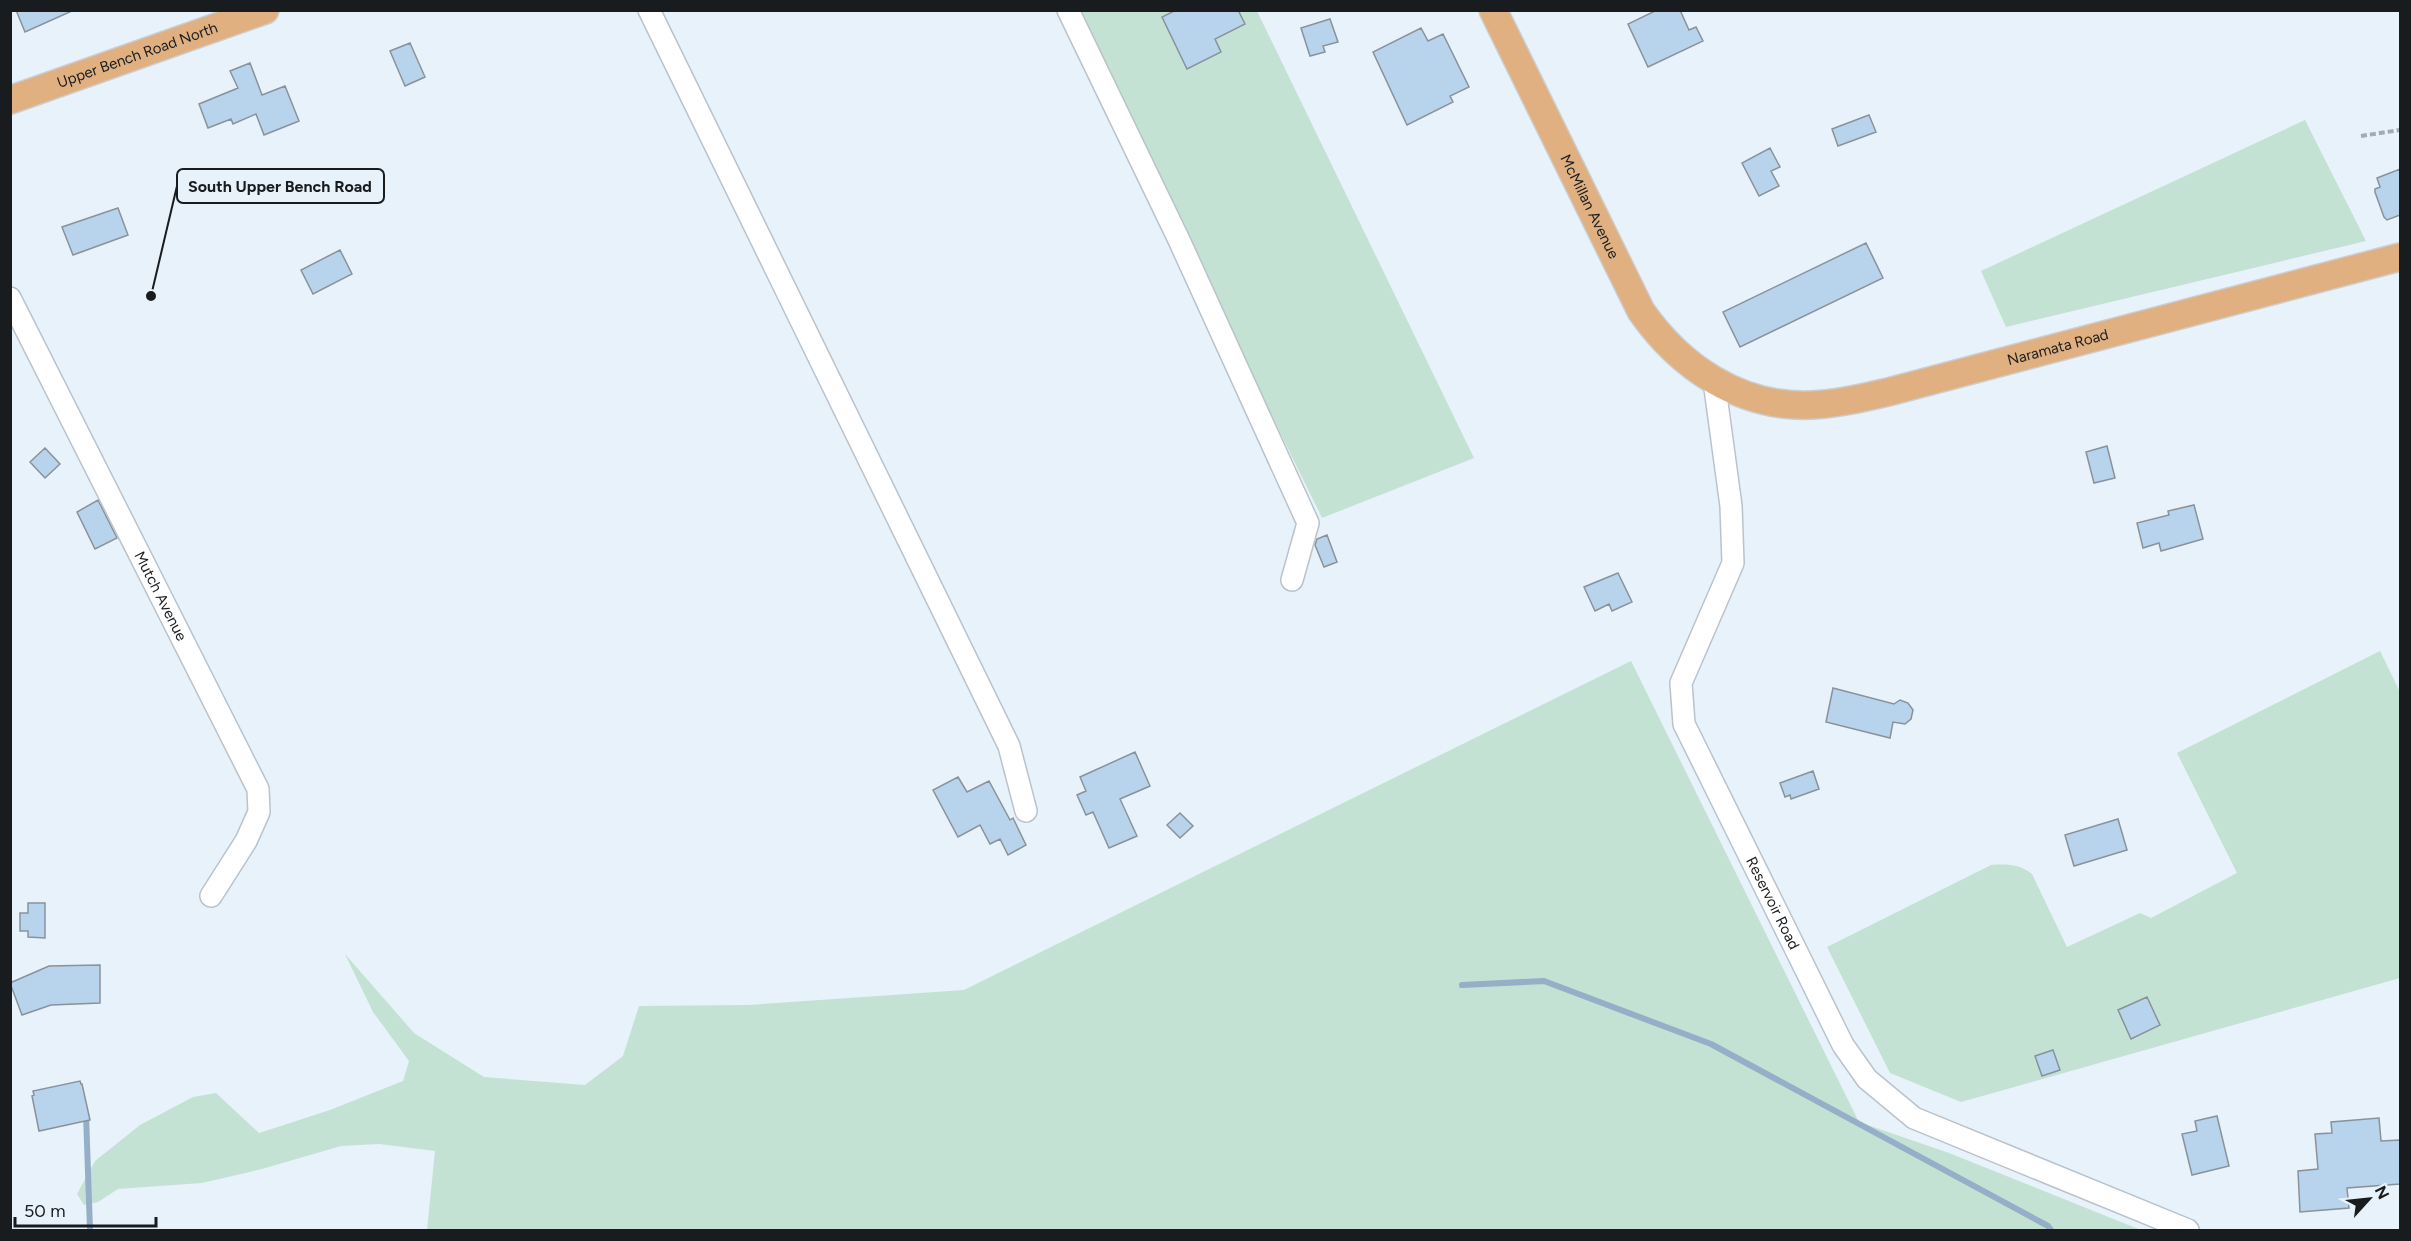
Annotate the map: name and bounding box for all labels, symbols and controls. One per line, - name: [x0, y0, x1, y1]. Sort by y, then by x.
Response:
- street label: Upper Bench Road North: [55, 18, 220, 92]
- street label: McMillan Avenue: [1556, 151, 1623, 262]
- callout: South Upper Bench Road: [177, 169, 384, 203]
- text: South Upper Bench Road: [188, 177, 372, 196]
- street label: Naramata Road: [2005, 325, 2110, 369]
- street label: Mutch Avenue: [131, 548, 191, 644]
- street label: Reservoir Road: [1742, 854, 1803, 952]
- north arrow: [2339, 1169, 2399, 1229]
- text: N: [2371, 1183, 2393, 1202]
- scale bar: [15, 1190, 156, 1228]
- text: 50 m: [24, 1200, 66, 1222]

